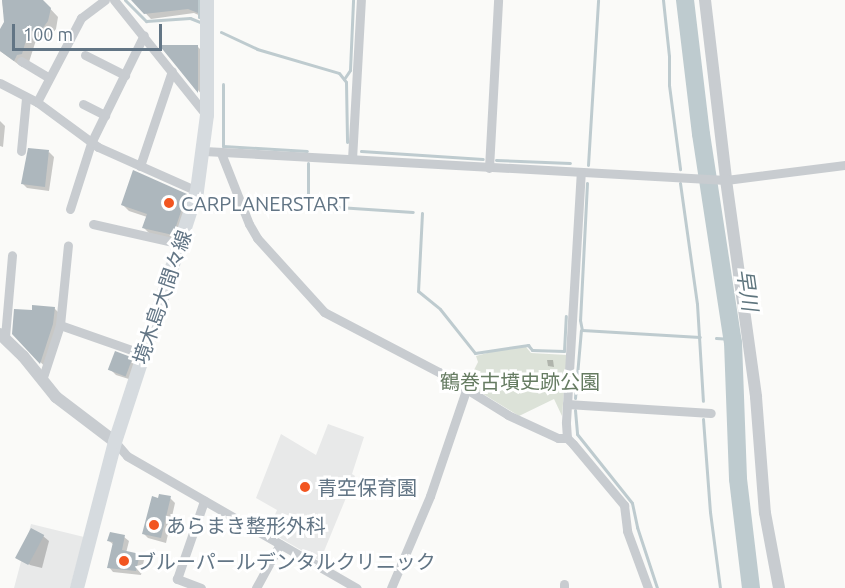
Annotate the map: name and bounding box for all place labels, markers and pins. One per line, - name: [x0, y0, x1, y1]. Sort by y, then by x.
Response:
- place label: CARPLANERSTART: [181, 191, 350, 215]
- marker: CARPLANERSTART: [162, 196, 176, 210]
- place label: 青空保育園: [317, 475, 417, 499]
- marker: 青空保育園: [298, 480, 312, 494]
- place label: あらまき整形外科: [166, 513, 326, 537]
- marker: あらまき整形外科: [147, 518, 161, 532]
- place label: ブルーパールデンタルクリニック: [136, 549, 436, 573]
- marker: ブルーパールデンタルクリニック: [117, 554, 131, 568]

